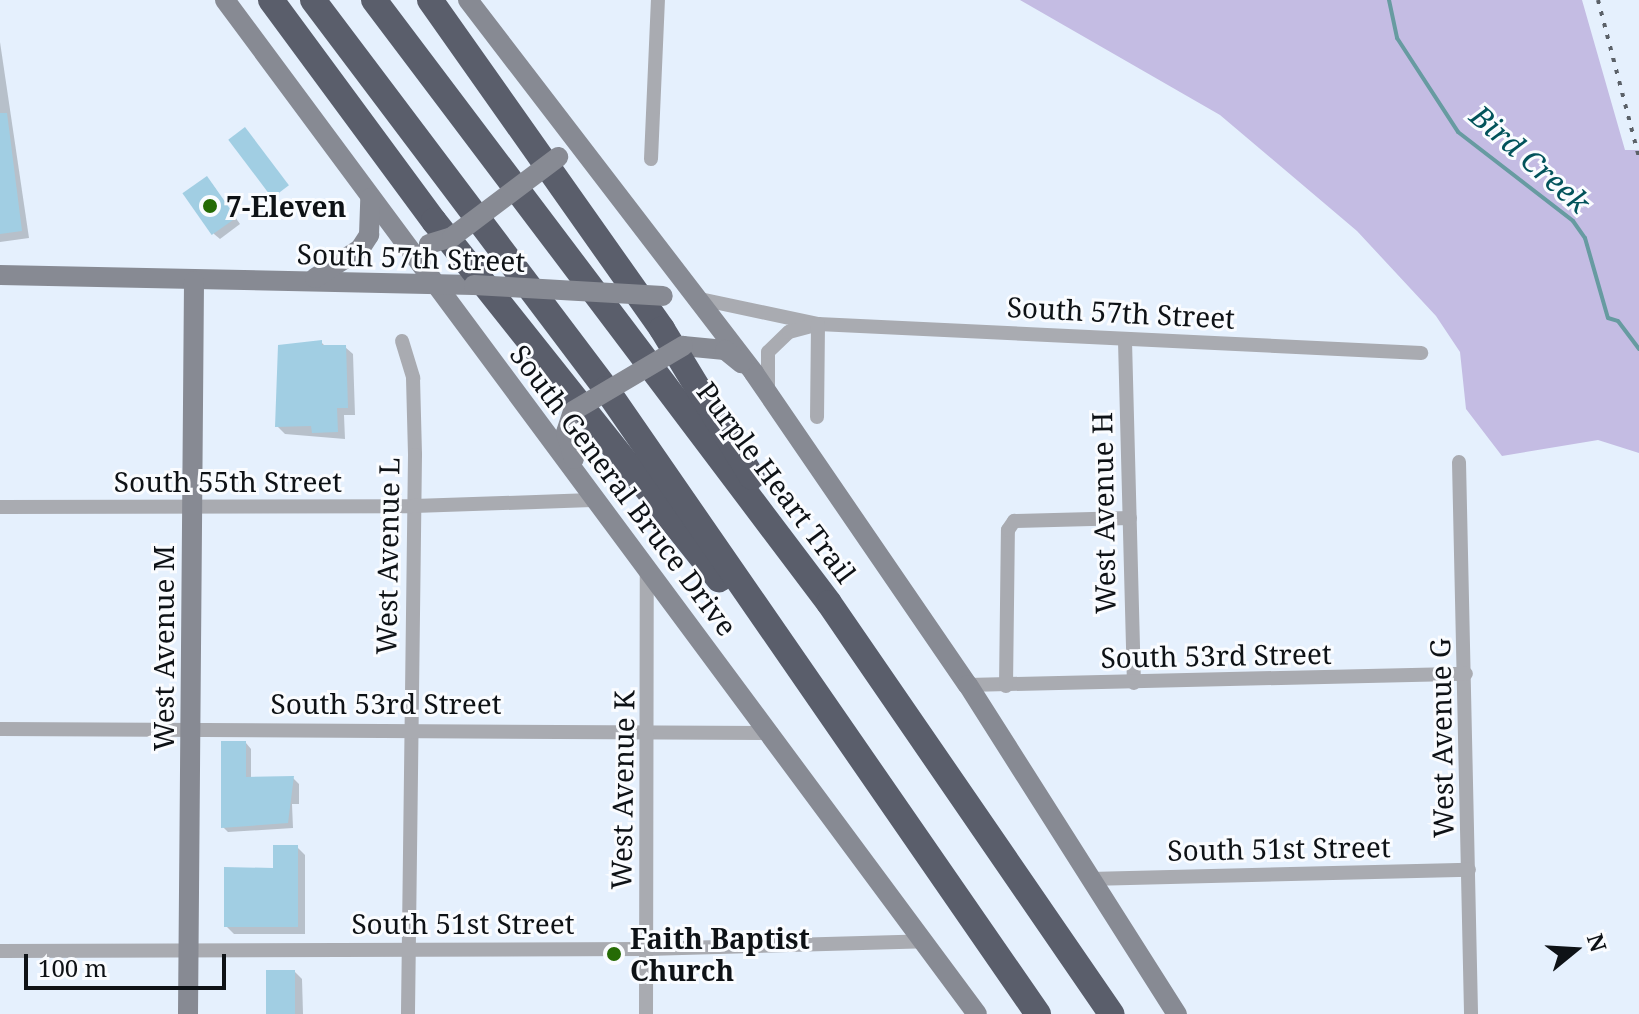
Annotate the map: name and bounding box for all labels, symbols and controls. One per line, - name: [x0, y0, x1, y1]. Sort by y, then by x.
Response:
- water label: Bird Creek: [1463, 97, 1597, 221]
- place label: 7-Eleven: [226, 189, 346, 223]
- marker: 7-Eleven: [201, 197, 219, 215]
- street label: South 57th Street: [296, 236, 526, 278]
- street label: South 57th Street: [1006, 289, 1236, 335]
- street label: South General Bruce Drive: [504, 338, 744, 642]
- street label: Purple Heart Trail: [691, 375, 863, 589]
- street label: West Avenue H: [1084, 412, 1122, 614]
- street label: West Avenue L: [368, 457, 406, 655]
- street label: South 55th Street: [114, 464, 342, 498]
- street label: West Avenue M: [146, 545, 180, 751]
- street label: South 53rd Street: [1100, 636, 1332, 674]
- street label: West Avenue G: [1422, 638, 1460, 838]
- street label: South 53rd Street: [270, 686, 502, 720]
- street label: West Avenue K: [603, 690, 641, 890]
- street label: South 51st Street: [1167, 829, 1391, 867]
- street label: South 51st Street: [351, 906, 575, 940]
- north arrow: [1535, 910, 1615, 990]
- place label: Faith Baptist Church: [630, 921, 810, 987]
- text: N: [1581, 930, 1615, 955]
- scale bar: [28, 938, 230, 988]
- marker: Faith Baptist Church: [605, 945, 623, 963]
- text: 100 m: [38, 951, 107, 984]

